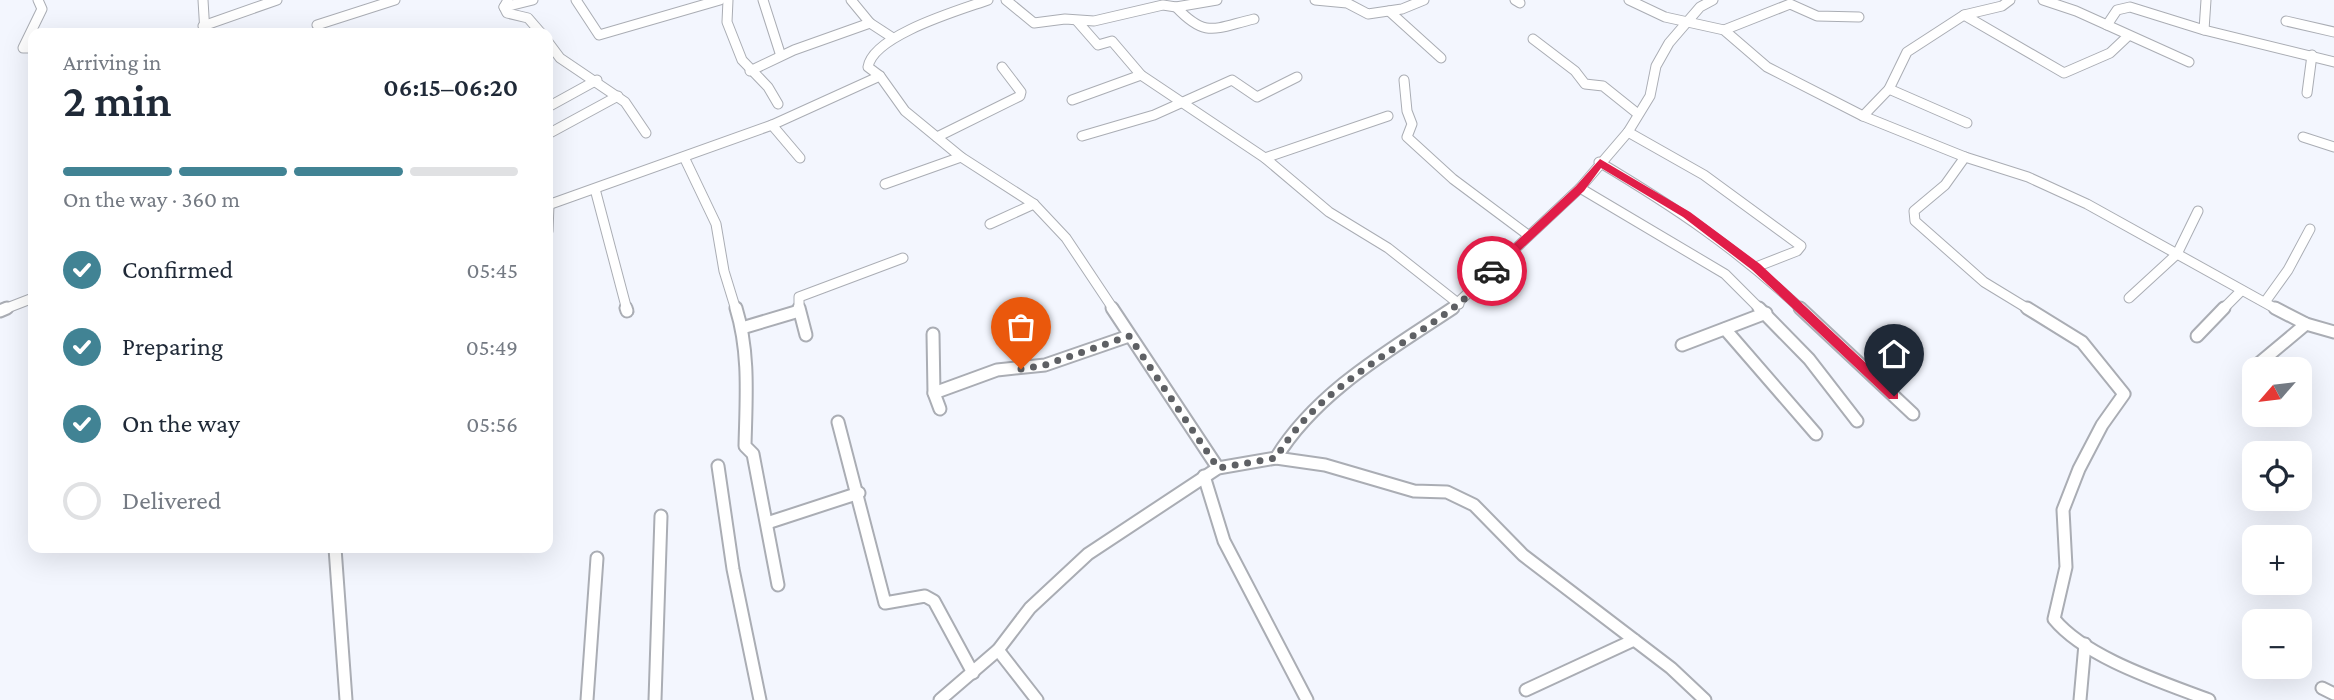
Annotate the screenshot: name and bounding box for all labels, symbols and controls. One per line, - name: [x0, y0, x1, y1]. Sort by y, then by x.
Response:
- text: Arriving in: [63, 49, 161, 75]
- text: 06:15–06:20: [383, 73, 518, 102]
- text: 2 min: [63, 75, 171, 126]
- text: On the way · 360 m: [63, 186, 240, 212]
- courier: [1457, 236, 1527, 306]
- icon: check: [63, 251, 101, 289]
- icon: car: [1473, 252, 1511, 290]
- text: Confirmed: [122, 255, 233, 284]
- text: 05:45: [466, 257, 518, 283]
- pin: [991, 297, 1051, 369]
- icon: bag: [1002, 308, 1040, 346]
- pin: [1864, 324, 1924, 396]
- icon: check: [63, 328, 101, 366]
- text: Preparing: [122, 332, 223, 361]
- text: 05:49: [466, 334, 518, 360]
- icon: home: [1875, 335, 1913, 373]
- north arrow: [2242, 357, 2312, 427]
- map controls: [2242, 357, 2312, 679]
- icon: check: [63, 405, 101, 443]
- text: On the way: [122, 409, 240, 438]
- text: 05:56: [466, 411, 518, 437]
- button: locate: [2242, 441, 2312, 511]
- text: Delivered: [122, 486, 221, 515]
- button: +: [2242, 525, 2312, 595]
- button: −: [2242, 609, 2312, 679]

